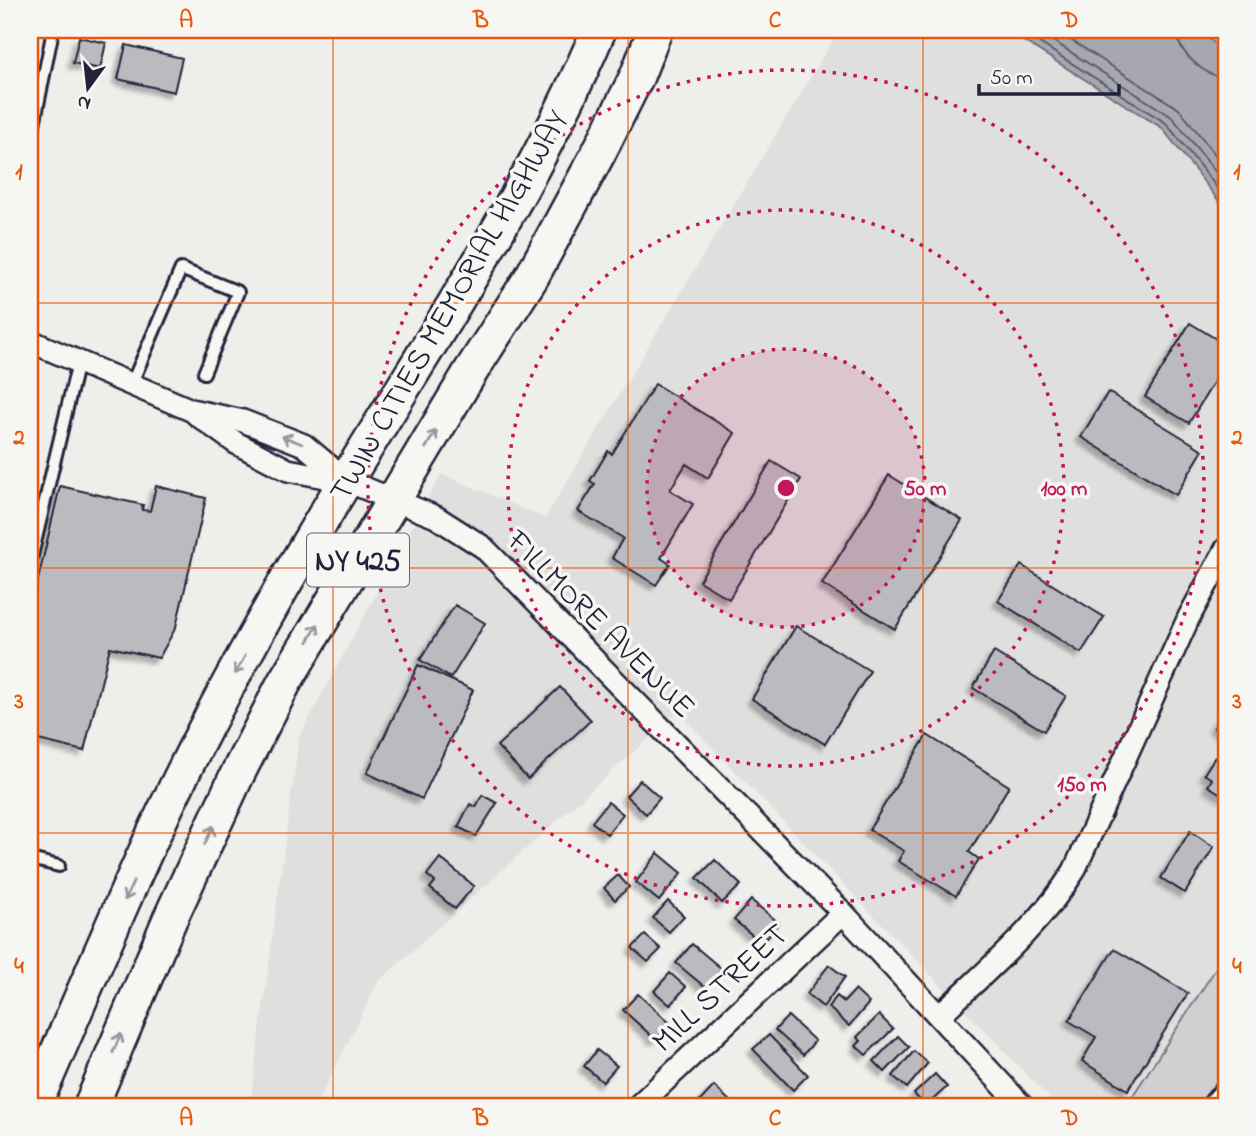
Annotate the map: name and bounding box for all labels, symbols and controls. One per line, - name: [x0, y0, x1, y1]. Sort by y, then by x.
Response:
- text: A: [179, 5, 193, 38]
- text: B: [472, 5, 489, 38]
- text: C: [769, 5, 782, 38]
- text: D: [1061, 5, 1078, 38]
- north arrow: [52, 52, 122, 122]
- scale bar: [979, 52, 1120, 96]
- text: 50 m: [990, 64, 1033, 94]
- text: N: [74, 87, 94, 117]
- street label: TWIN CITIES MEMORIAL HIGHWAY: [319, 102, 583, 511]
- text: 1: [15, 157, 23, 190]
- text: 1: [1233, 157, 1241, 190]
- text: 2: [12, 422, 25, 455]
- text: 2: [1230, 422, 1243, 455]
- one-way arrow: [424, 429, 438, 449]
- one-way arrow: [282, 433, 304, 446]
- text: 50 m: [904, 475, 946, 505]
- text: 100 m: [1041, 475, 1087, 505]
- centre of rings: [774, 476, 798, 500]
- street label: FILLMORE AVENUE: [493, 519, 705, 731]
- road number: NY 425: [307, 534, 409, 586]
- one-way arrow: [306, 624, 320, 644]
- one-way arrow: [233, 654, 247, 674]
- text: 3: [13, 686, 24, 719]
- text: 3: [1231, 686, 1242, 719]
- text: 150 m: [1057, 771, 1107, 801]
- one-way arrow: [203, 825, 216, 846]
- one-way arrow: [122, 879, 135, 901]
- street label: MILL STREET: [642, 914, 800, 1066]
- text: 4: [14, 951, 24, 984]
- text: 4: [1232, 951, 1242, 984]
- one-way arrow: [111, 1033, 124, 1055]
- text: A: [179, 1103, 193, 1136]
- text: B: [472, 1103, 489, 1136]
- text: C: [769, 1103, 782, 1136]
- text: D: [1061, 1103, 1078, 1136]

